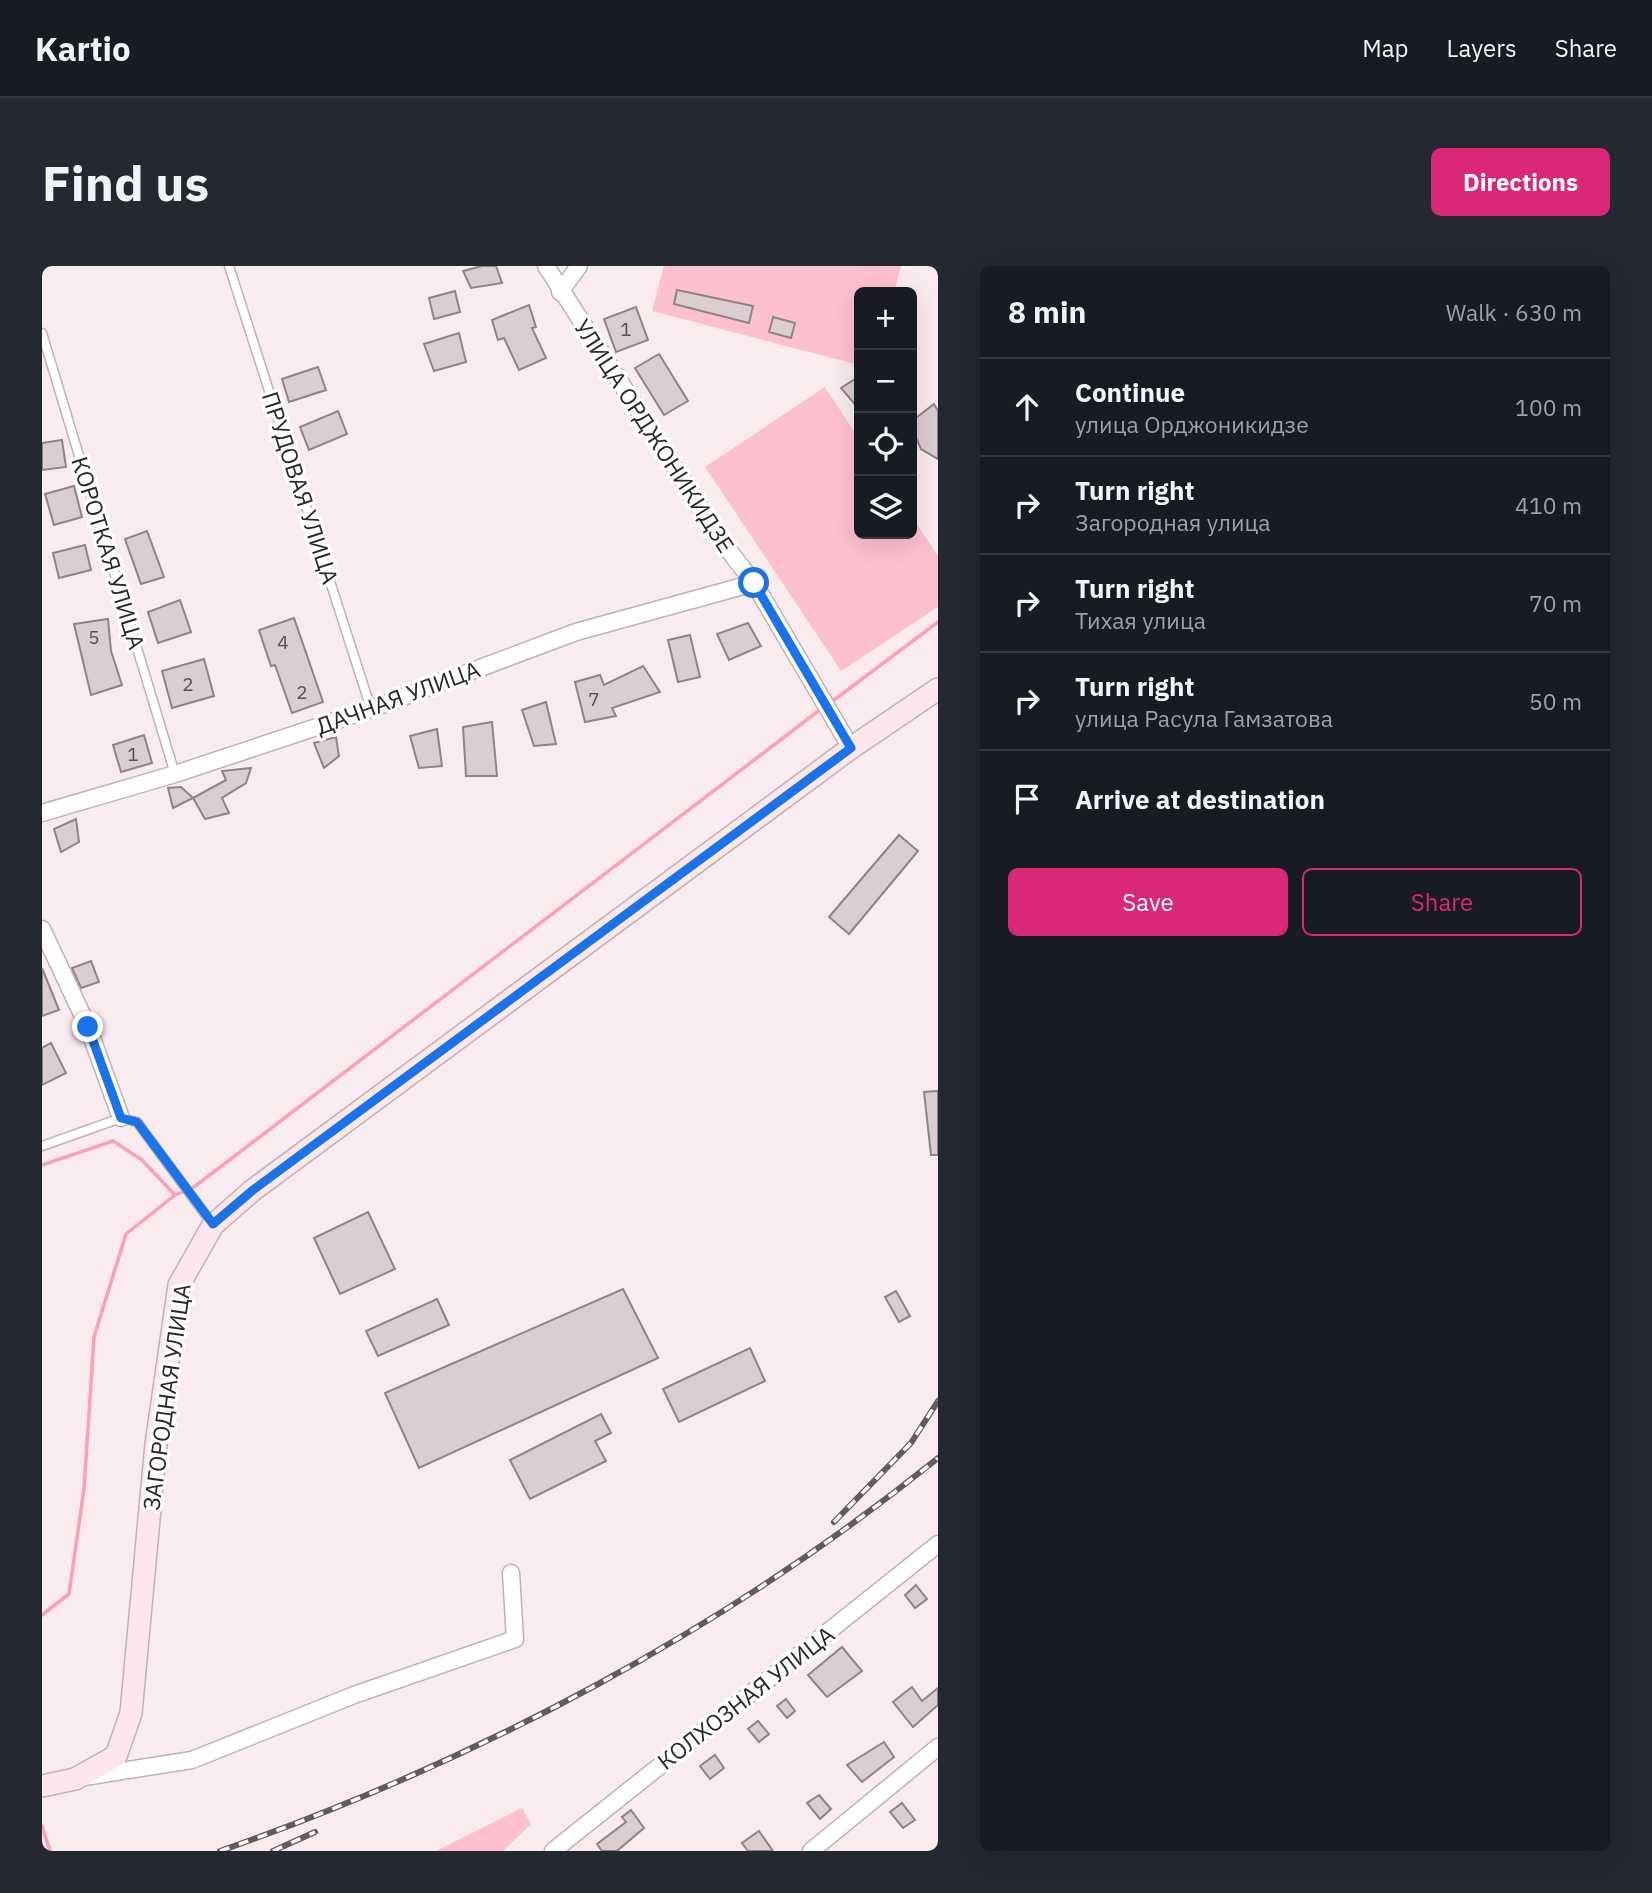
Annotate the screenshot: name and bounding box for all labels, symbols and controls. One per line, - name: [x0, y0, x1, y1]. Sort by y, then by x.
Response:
- text: Kartio: [35, 27, 131, 70]
- text: Map: [1362, 32, 1409, 64]
- text: Layers: [1447, 32, 1517, 64]
- text: Share: [1555, 32, 1617, 64]
- button: Directions: [1431, 148, 1610, 216]
- text: Find us: [42, 151, 209, 214]
- map controls: [854, 287, 917, 539]
- button: +: [854, 287, 917, 350]
- text: 8 min: [1008, 292, 1086, 331]
- text: Walk · 630 m: [1446, 297, 1582, 327]
- street label: УЛИЦА ОРДЖОНИКИДЗЕ: [568, 313, 742, 558]
- house number: 1: [620, 317, 632, 341]
- button: −: [854, 350, 917, 413]
- text: Continue: [1075, 375, 1185, 409]
- street label: ПРУДОВАЯ УЛИЦА: [256, 388, 346, 588]
- icon: ahead: [1008, 388, 1046, 426]
- text: 100 m: [1515, 392, 1582, 422]
- text: улица Орджоникидзе: [1075, 409, 1309, 439]
- button: locate: [854, 413, 917, 476]
- street label: КОРОТКАЯ УЛИЦА: [65, 453, 153, 653]
- text: Turn right: [1075, 473, 1194, 507]
- button: layers: [854, 476, 917, 539]
- icon: right: [1008, 486, 1046, 524]
- text: 410 m: [1515, 490, 1582, 520]
- text: Загородная улица: [1075, 507, 1271, 537]
- route start: [738, 567, 769, 598]
- text: Turn right: [1075, 571, 1194, 605]
- icon: right: [1008, 584, 1046, 622]
- text: 70 m: [1529, 588, 1582, 618]
- text: Тихая улица: [1075, 605, 1206, 635]
- house number: 5: [88, 625, 100, 649]
- house number: 4: [277, 630, 289, 654]
- street label: ДАЧНАЯ УЛИЦА: [311, 653, 484, 741]
- text: Turn right: [1075, 669, 1194, 703]
- house number: 2: [182, 672, 194, 696]
- house number: 2: [296, 680, 308, 704]
- icon: right: [1008, 682, 1046, 720]
- text: 50 m: [1529, 686, 1582, 716]
- house number: 7: [588, 687, 600, 711]
- text: улица Расула Гамзатова: [1075, 703, 1333, 733]
- house number: 1: [127, 742, 139, 766]
- icon: arrive: [1008, 780, 1046, 818]
- text: Arrive at destination: [1075, 782, 1325, 816]
- button: Save: [1008, 868, 1288, 936]
- button: Share: [1302, 868, 1582, 936]
- route end: [72, 1011, 103, 1042]
- street label: ЗАГОРОДНАЯ УЛИЦА: [135, 1281, 197, 1512]
- street label: КОЛХОЗНАЯ УЛИЦА: [651, 1619, 840, 1776]

